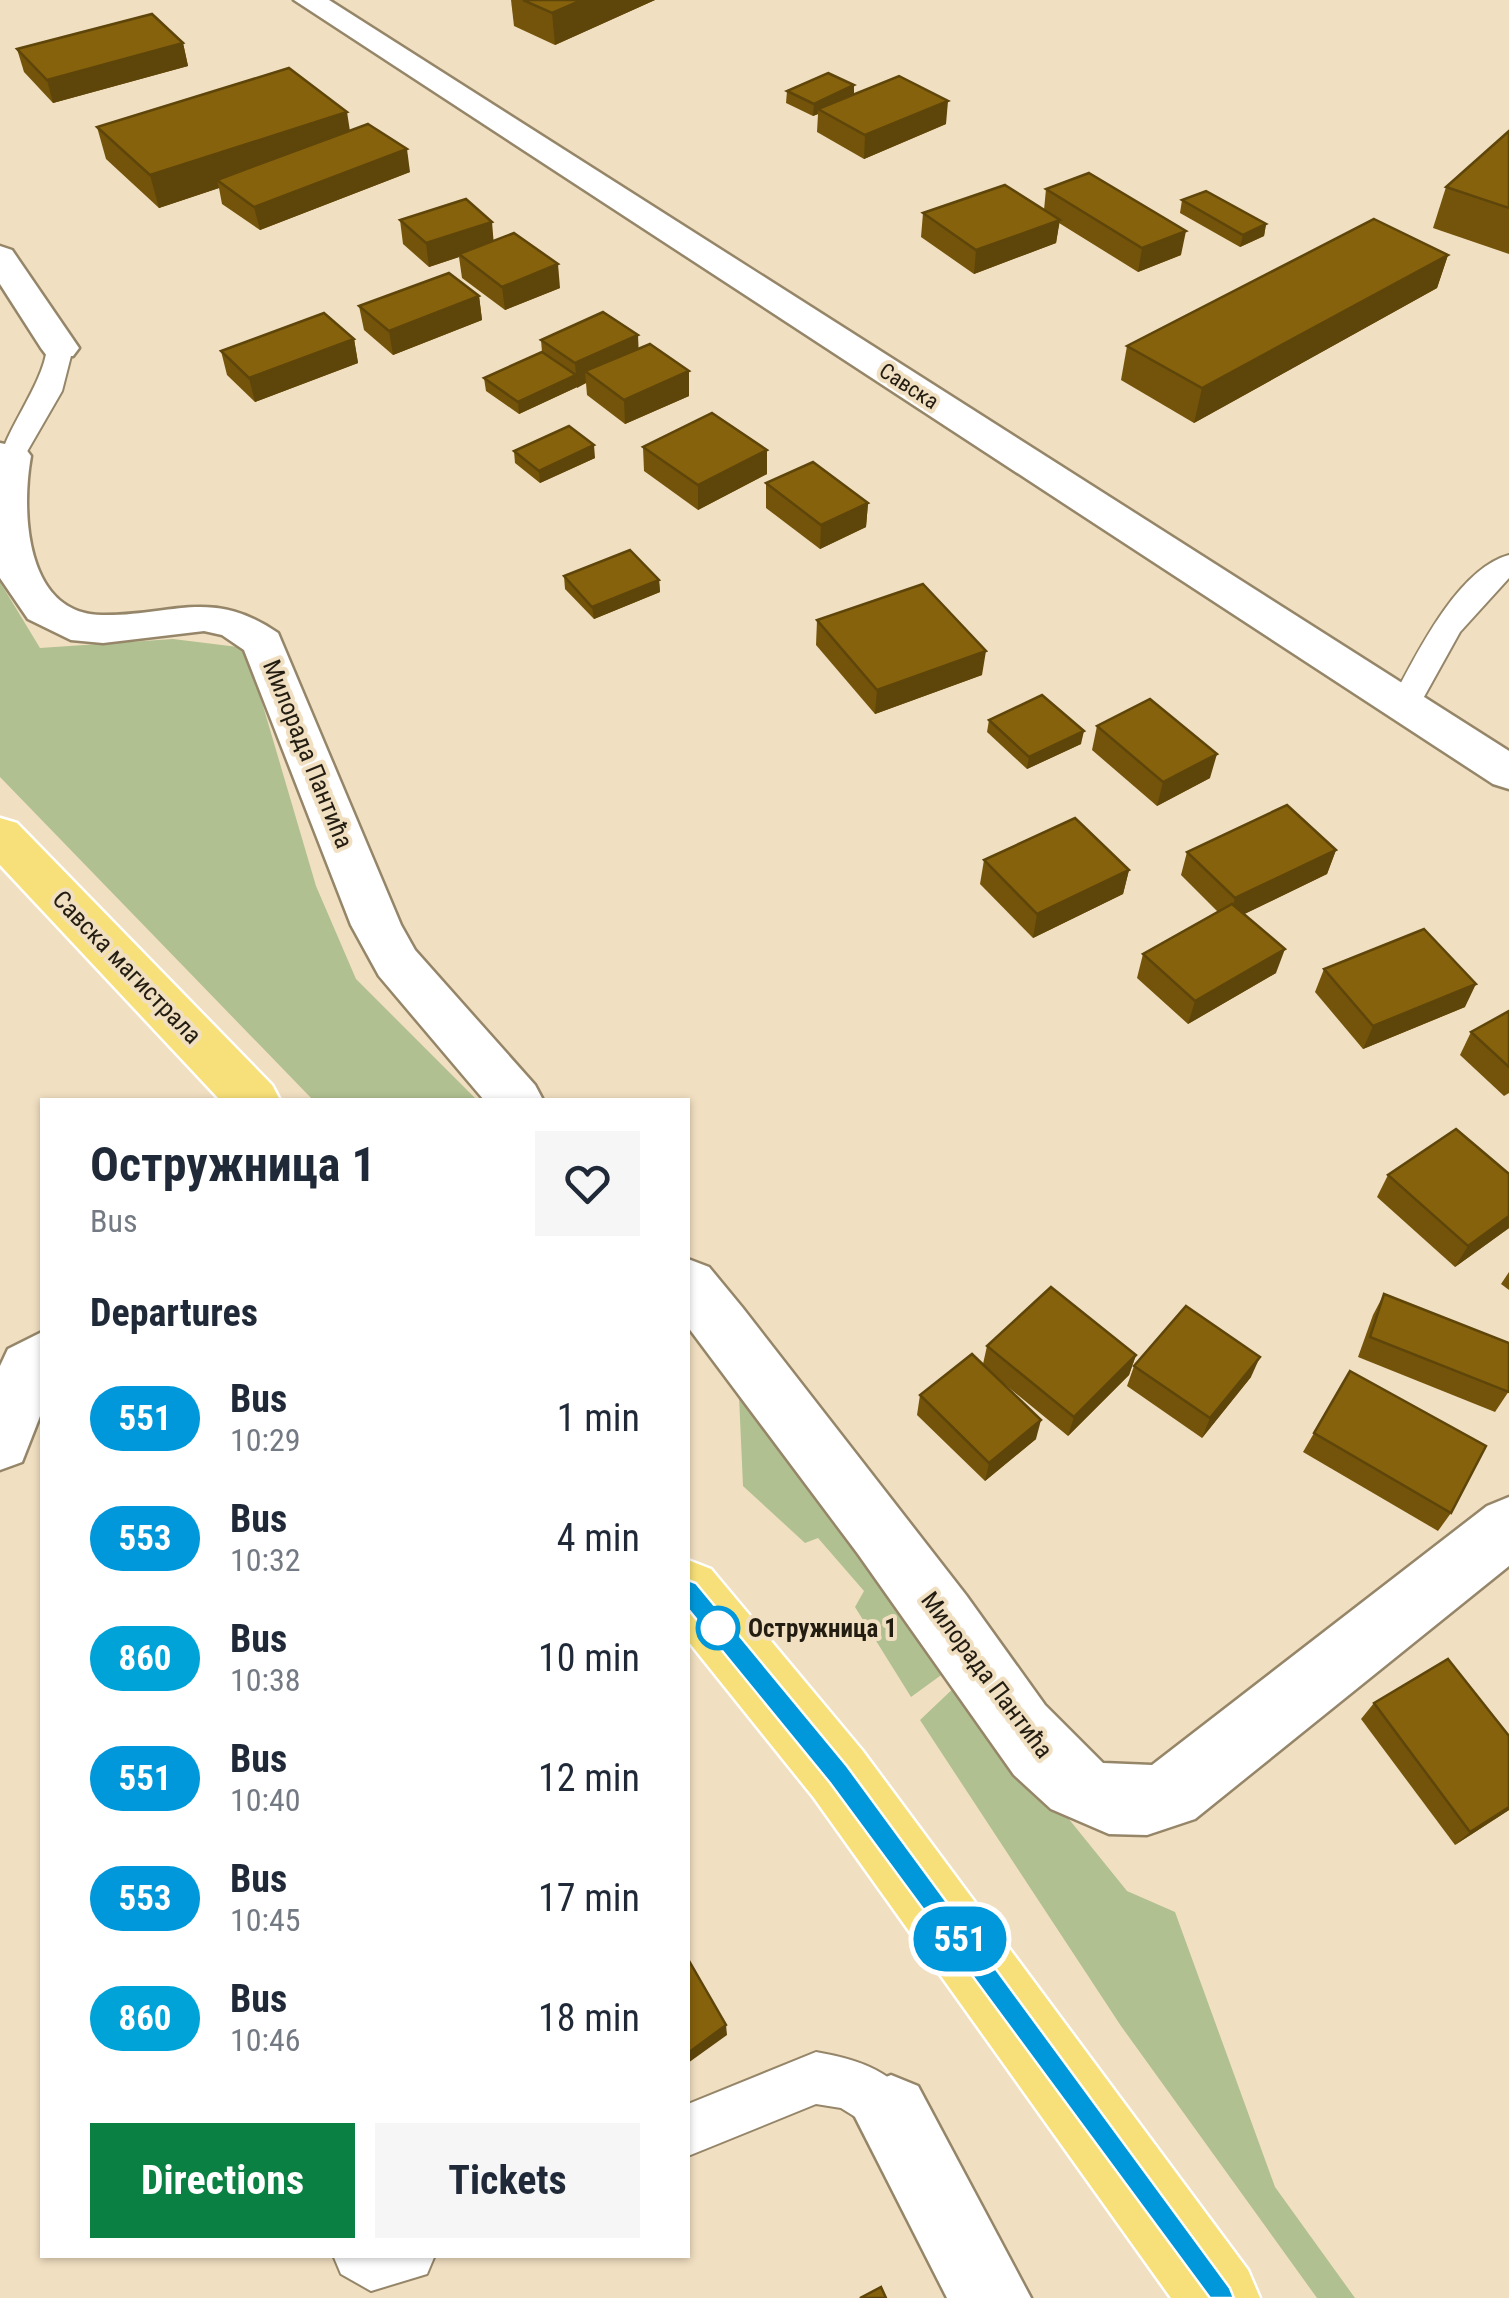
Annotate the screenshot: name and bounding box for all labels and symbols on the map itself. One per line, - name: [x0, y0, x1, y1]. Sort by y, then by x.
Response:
- street label: Савска: [875, 358, 943, 414]
- street label: Милорада Пантића: [257, 656, 359, 852]
- street label: Савска магистрала: [47, 884, 207, 1050]
- street label: Милорада Пантића: [915, 1586, 1059, 1764]
- marker: Остружница 1: [697, 1607, 739, 1649]
- place label: Остружница 1: [748, 1614, 897, 1643]
- line badge: 551: [902, 1906, 1018, 1972]

